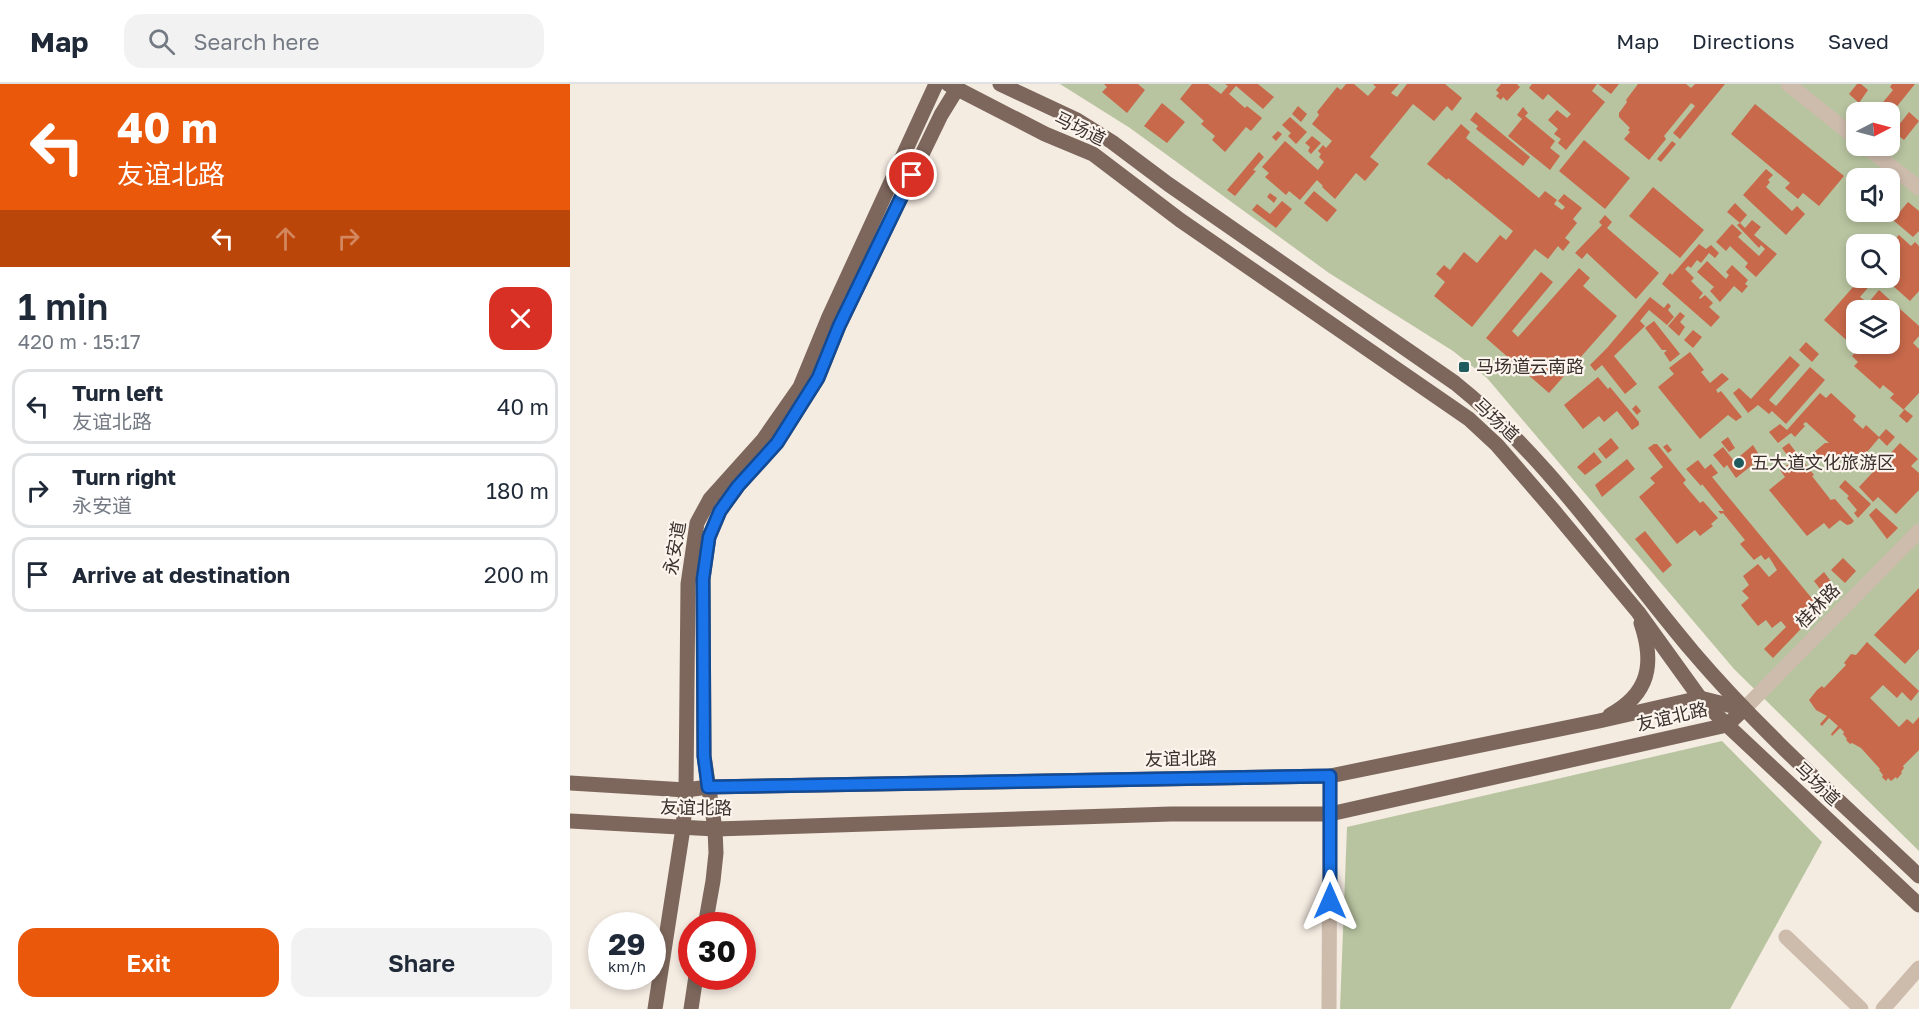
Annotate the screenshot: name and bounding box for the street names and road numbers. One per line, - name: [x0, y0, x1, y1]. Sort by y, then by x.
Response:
- street label: 马场道: [1051, 106, 1110, 150]
- street label: 马场道: [1469, 393, 1524, 446]
- street label: 永安道: [658, 519, 690, 576]
- street label: 桂林路: [1791, 578, 1844, 632]
- street label: 友谊北路: [1634, 697, 1709, 735]
- street label: 友谊北路: [1145, 746, 1217, 770]
- street label: 马场道: [1790, 757, 1845, 810]
- street label: 友谊北路: [660, 795, 732, 819]

